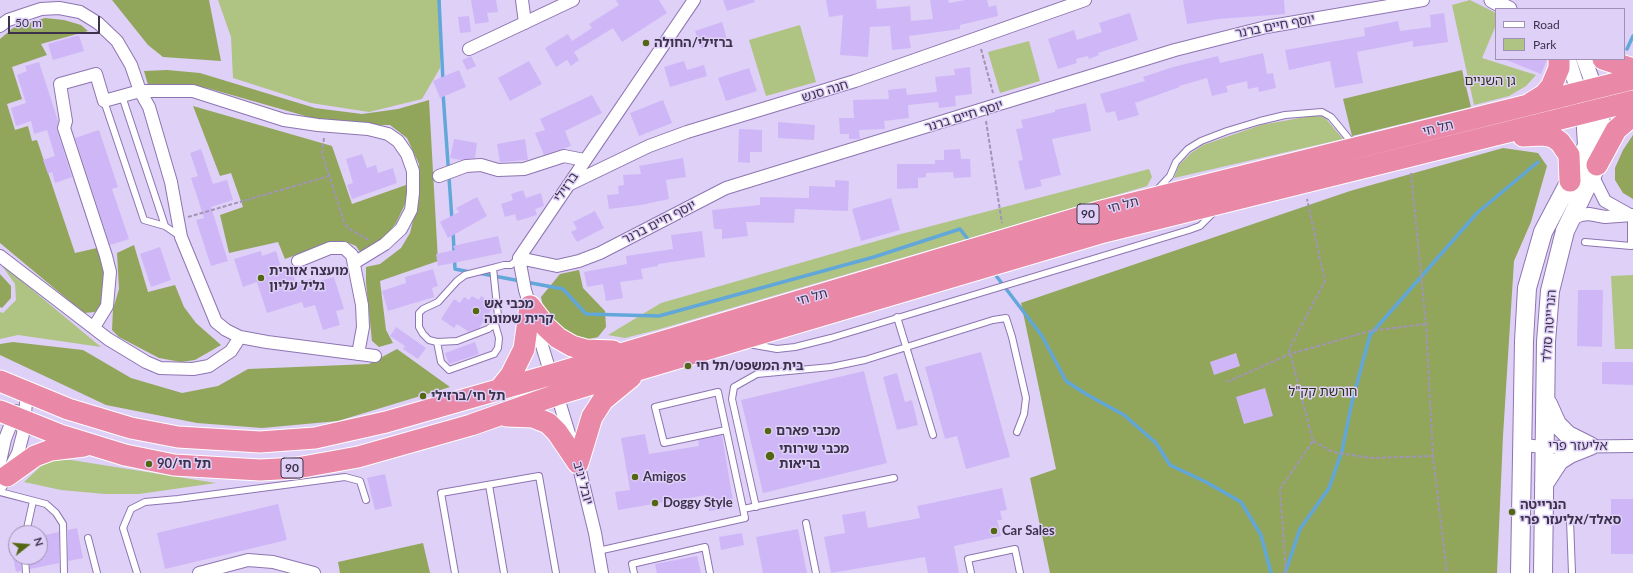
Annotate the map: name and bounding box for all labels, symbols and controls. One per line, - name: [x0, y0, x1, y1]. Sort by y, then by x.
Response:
- scale bar: [10, 8, 102, 34]
- legend: [1495, 8, 1625, 60]
- street label: יוסף חיים ברנר: [1234, 11, 1316, 41]
- text: 50 m: [15, 15, 42, 30]
- text: Road: [1533, 17, 1560, 32]
- place label: ברזילי/החולה: [654, 35, 733, 51]
- text: Park: [1533, 37, 1556, 52]
- marker: ברזילי/החולה: [641, 38, 651, 48]
- park label: גן השניים: [1464, 73, 1516, 89]
- street label: חנה סנש: [800, 77, 850, 105]
- street label: יוסף חיים ברנר: [923, 97, 1005, 135]
- street label: תל חי: [1421, 117, 1455, 139]
- street label: ברזילי: [550, 169, 582, 205]
- street label: תל חי: [1106, 193, 1140, 217]
- street label: יוסף חיים ברנר: [619, 197, 699, 247]
- road number: 90: [1077, 204, 1099, 224]
- place label: מועצה אזורית גליל עליון: [269, 263, 348, 294]
- marker: מועצה אזורית גליל עליון: [256, 273, 266, 283]
- street label: תל חי: [795, 285, 829, 309]
- street label: הנרייטה סולד: [1539, 289, 1559, 363]
- place label: מכבי אש קרית שמונה: [484, 296, 554, 327]
- marker: מכבי אש קרית שמונה: [471, 306, 481, 316]
- place label: בית המשפט/תל חי: [696, 358, 804, 374]
- marker: בית המשפט/תל חי: [683, 361, 693, 371]
- park label: חורשת קק"ל: [1289, 384, 1357, 400]
- place label: תל חי/ברזילי: [431, 388, 505, 404]
- marker: תל חי/ברזילי: [418, 391, 428, 401]
- place label: מכבי פארם: [776, 423, 840, 439]
- marker: מכבי פארם: [763, 426, 773, 436]
- street label: אליעזר פרי: [1548, 438, 1608, 454]
- place label: מכבי שירותי בריאות: [779, 441, 849, 472]
- marker: מכבי שירותי בריאות: [764, 450, 776, 462]
- place label: תל חי/90: [157, 456, 211, 472]
- road number: 90: [281, 458, 303, 478]
- marker: תל חי/90: [144, 459, 154, 469]
- street label: יובל יניב: [570, 460, 596, 506]
- place label: Amigos: [643, 469, 686, 485]
- marker: Amigos: [630, 472, 640, 482]
- place label: Doggy Style: [663, 495, 733, 511]
- place label: הנרייטה סאלד/אליעזר פרי: [1520, 497, 1621, 528]
- marker: Doggy Style: [650, 498, 660, 508]
- marker: הנרייטה סאלד/אליעזר פרי: [1507, 507, 1517, 517]
- place label: Car Sales: [1002, 523, 1055, 539]
- north arrow: [8, 525, 48, 565]
- marker: Car Sales: [989, 526, 999, 536]
- text: N: [32, 536, 46, 548]

